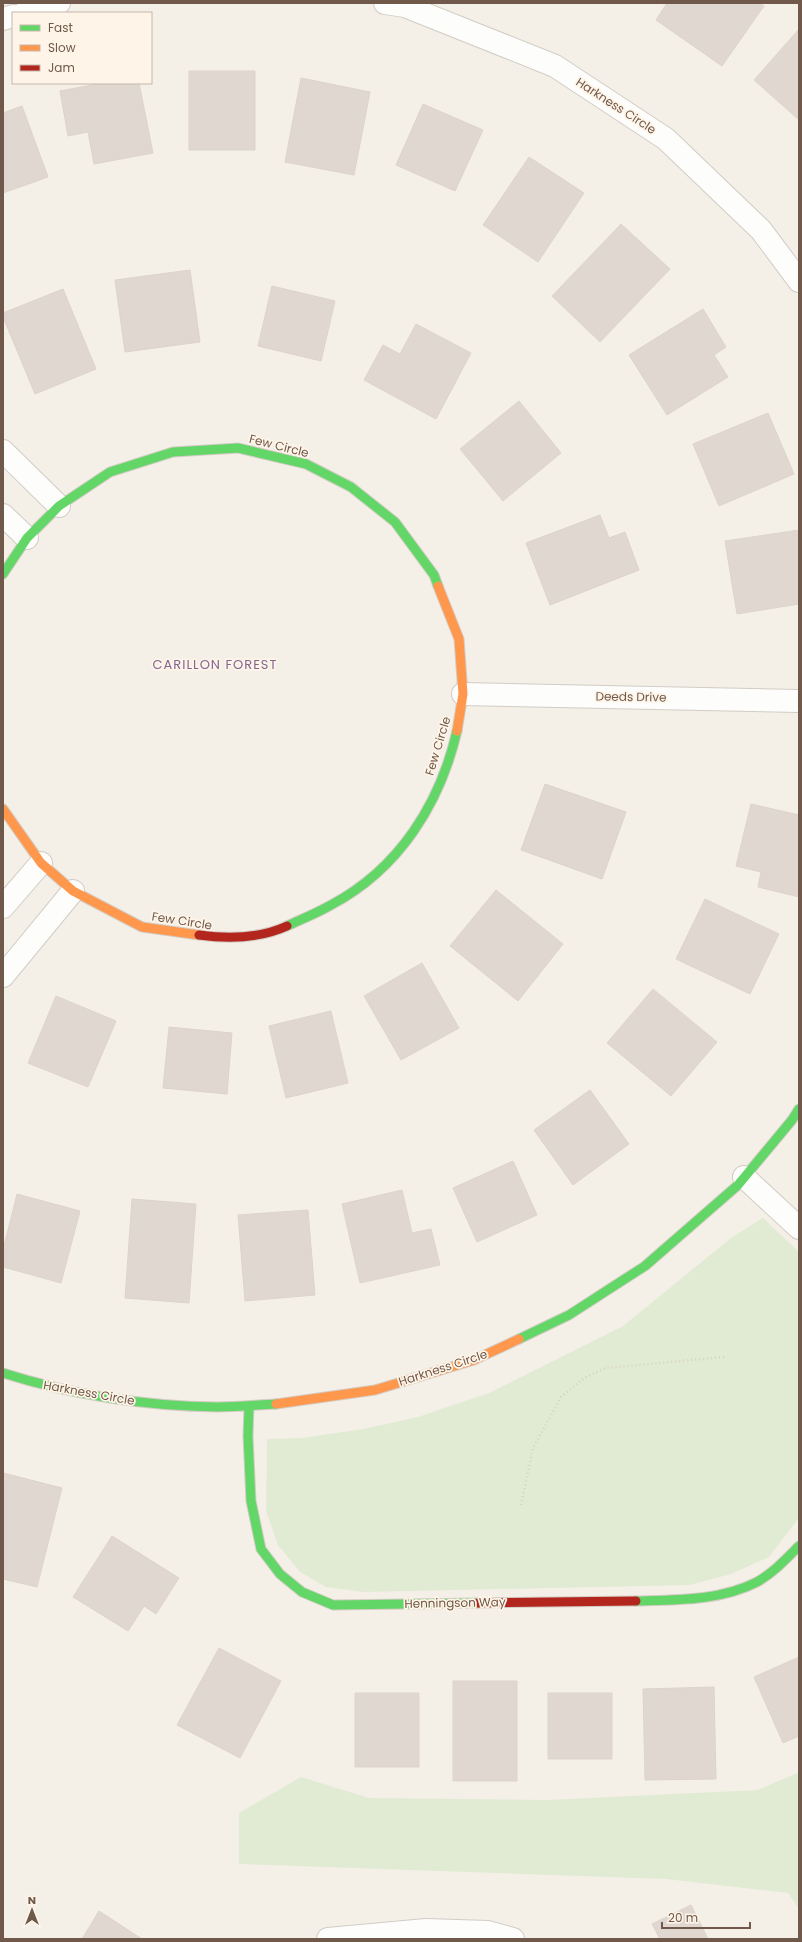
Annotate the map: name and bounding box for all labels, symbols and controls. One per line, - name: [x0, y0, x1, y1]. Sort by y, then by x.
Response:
- legend: [12, 12, 152, 84]
- text: Fast: [48, 19, 73, 36]
- text: Slow: [48, 39, 76, 56]
- text: Jam: [48, 59, 75, 76]
- street label: Harkness Circle: [573, 73, 660, 138]
- street label: Few Circle: [248, 430, 311, 461]
- district label: CARILLON FOREST: [153, 655, 277, 674]
- street label: Deeds Drive: [595, 687, 667, 706]
- street label: Few Circle: [420, 714, 455, 777]
- street label: Few Circle: [151, 907, 213, 934]
- street label: Harkness Circle: [396, 1345, 489, 1390]
- street label: Harkness Circle: [42, 1376, 136, 1409]
- street label: Henningson Way: [404, 1593, 506, 1612]
- north arrow: [12, 1890, 52, 1930]
- text: N: [28, 1892, 36, 1908]
- scale bar: [662, 1904, 750, 1930]
- text: 20 m: [668, 1909, 698, 1926]

